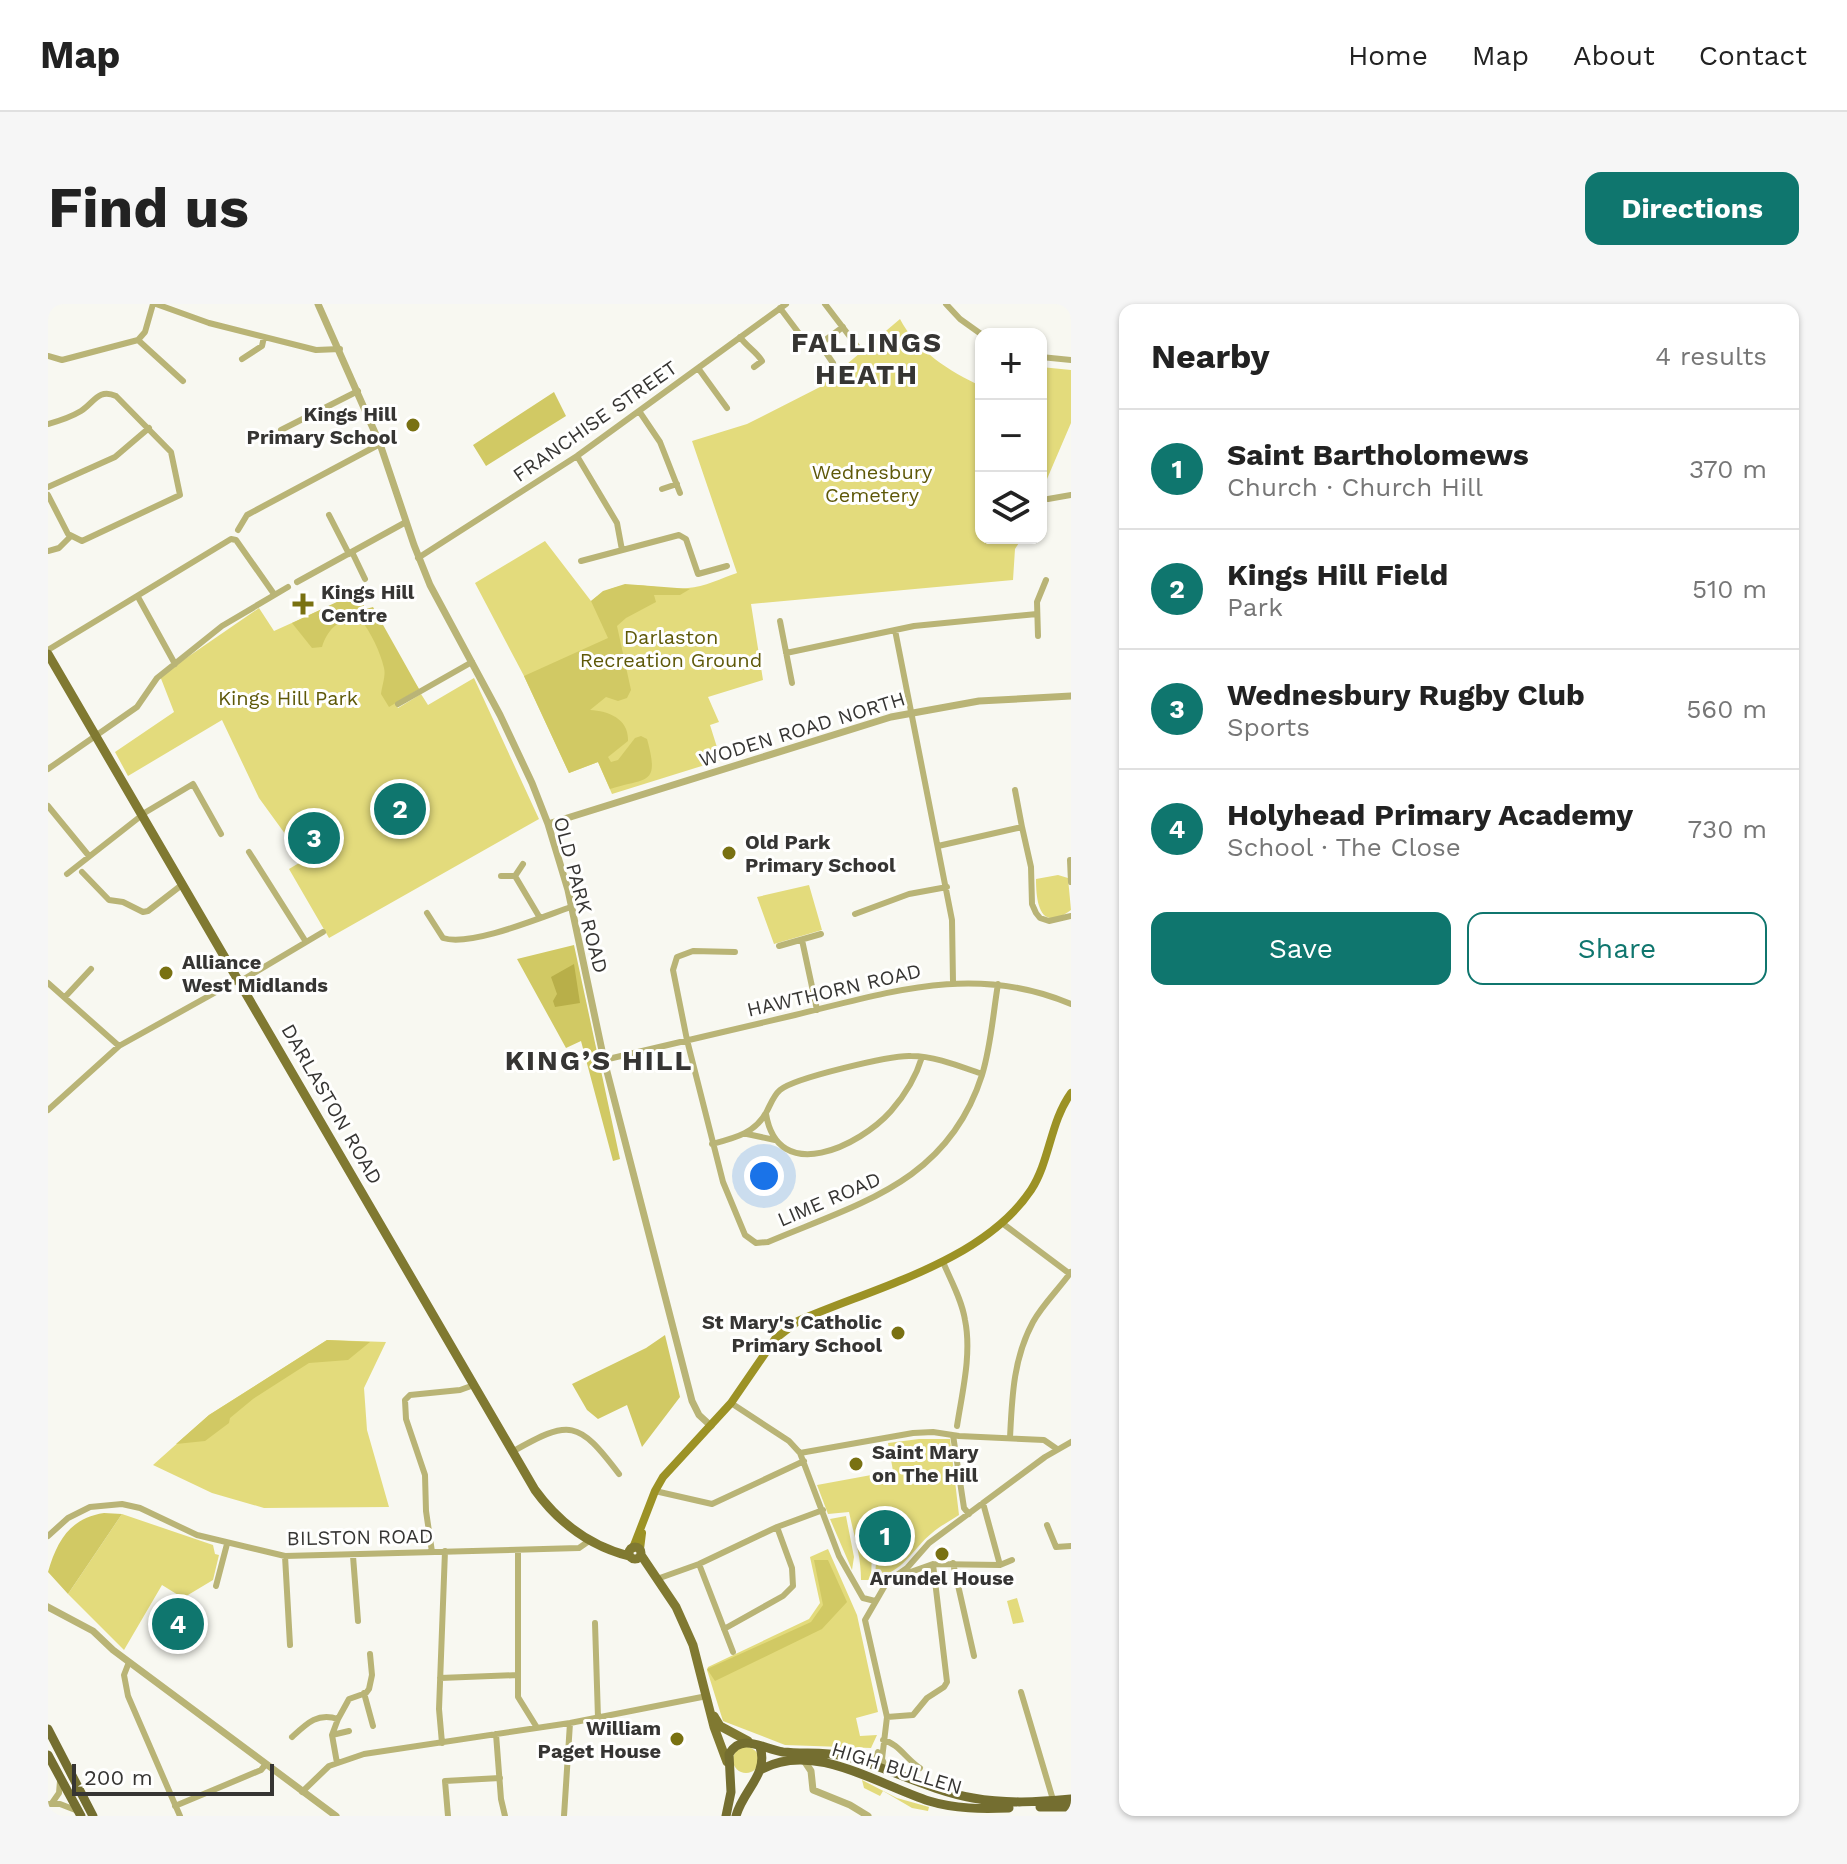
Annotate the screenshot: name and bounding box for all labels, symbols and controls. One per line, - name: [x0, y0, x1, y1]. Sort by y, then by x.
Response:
- text: Map: [40, 33, 120, 77]
- text: Home: [1348, 39, 1428, 72]
- text: Map: [1472, 39, 1529, 72]
- text: About: [1573, 39, 1655, 72]
- text: Contact: [1699, 39, 1807, 72]
- button: Directions: [1585, 172, 1799, 245]
- text: Find us: [48, 175, 249, 241]
- district label: FALLINGS HEATH: [791, 326, 943, 391]
- map controls: [975, 328, 1047, 544]
- button: +: [975, 328, 1047, 400]
- text: Nearby: [1151, 336, 1270, 376]
- text: 4 results: [1655, 341, 1767, 371]
- street label: FRANCHISE STREET: [508, 355, 682, 487]
- button: −: [975, 400, 1047, 472]
- place label: Kings Hill Primary School: [247, 402, 397, 449]
- marker: Kings Hill Primary School: [404, 416, 422, 434]
- text: Saint Bartholomews: [1227, 437, 1529, 472]
- text: 1: [1171, 454, 1183, 484]
- text: 370 m: [1689, 454, 1767, 484]
- park label: Wednesbury Cemetery: [812, 460, 933, 507]
- button: layers: [975, 472, 1047, 544]
- text: Church · Church Hill: [1227, 472, 1483, 502]
- text: Kings Hill Field: [1227, 557, 1448, 592]
- text: 2: [1169, 574, 1185, 604]
- text: 510 m: [1692, 574, 1767, 604]
- place label: Kings Hill Centre: [321, 580, 415, 627]
- text: Park: [1227, 592, 1283, 622]
- marker: Kings Hill Centre: [292, 593, 314, 615]
- park label: Darlaston Recreation Ground: [580, 625, 762, 672]
- text: Wednesbury Rugby Club: [1227, 677, 1585, 712]
- park label: Kings Hill Park: [218, 686, 358, 710]
- street label: WODEN ROAD NORTH: [696, 686, 908, 772]
- text: 3: [1169, 694, 1185, 724]
- text: 560 m: [1686, 694, 1767, 724]
- text: Sports: [1227, 712, 1310, 742]
- pin: 2: [374, 779, 426, 839]
- text: Holyhead Primary Academy: [1227, 797, 1633, 832]
- pin: 3: [288, 808, 340, 868]
- street label: OLD PARK ROAD: [549, 814, 613, 976]
- text: 4: [1169, 814, 1185, 844]
- text: 730 m: [1687, 814, 1767, 844]
- place label: Old Park Primary School: [745, 830, 896, 877]
- text: School · The Close: [1227, 832, 1461, 862]
- marker: Old Park Primary School: [720, 844, 738, 862]
- button: Save: [1151, 912, 1451, 985]
- button: Share: [1467, 912, 1767, 985]
- place label: Alliance West Midlands: [182, 950, 328, 997]
- street label: HAWTHORN ROAD: [745, 958, 923, 1022]
- marker: Alliance West Midlands: [157, 964, 175, 982]
- street label: DARLASTON ROAD: [276, 1020, 388, 1188]
- district label: KING’S HILL: [505, 1044, 693, 1077]
- your location: [744, 1156, 784, 1196]
- street label: LIME ROAD: [774, 1166, 884, 1232]
- place label: St Mary's Catholic Primary School: [702, 1310, 882, 1357]
- marker: St Mary's Catholic Primary School: [889, 1324, 907, 1342]
- place label: Saint Mary on The Hill: [872, 1440, 979, 1487]
- marker: Saint Mary on The Hill: [847, 1455, 865, 1473]
- pin: 1: [859, 1506, 911, 1566]
- street label: BILSTON ROAD: [287, 1524, 433, 1550]
- marker: Arundel House: [933, 1545, 951, 1563]
- place label: Arundel House: [870, 1566, 1014, 1590]
- pin: 4: [152, 1594, 204, 1654]
- place label: William Paget House: [538, 1716, 661, 1763]
- marker: William Paget House: [668, 1730, 686, 1748]
- street label: HIGH BULLEN: [829, 1737, 965, 1799]
- scale bar: [72, 1760, 274, 1796]
- text: 200 m: [84, 1765, 153, 1790]

